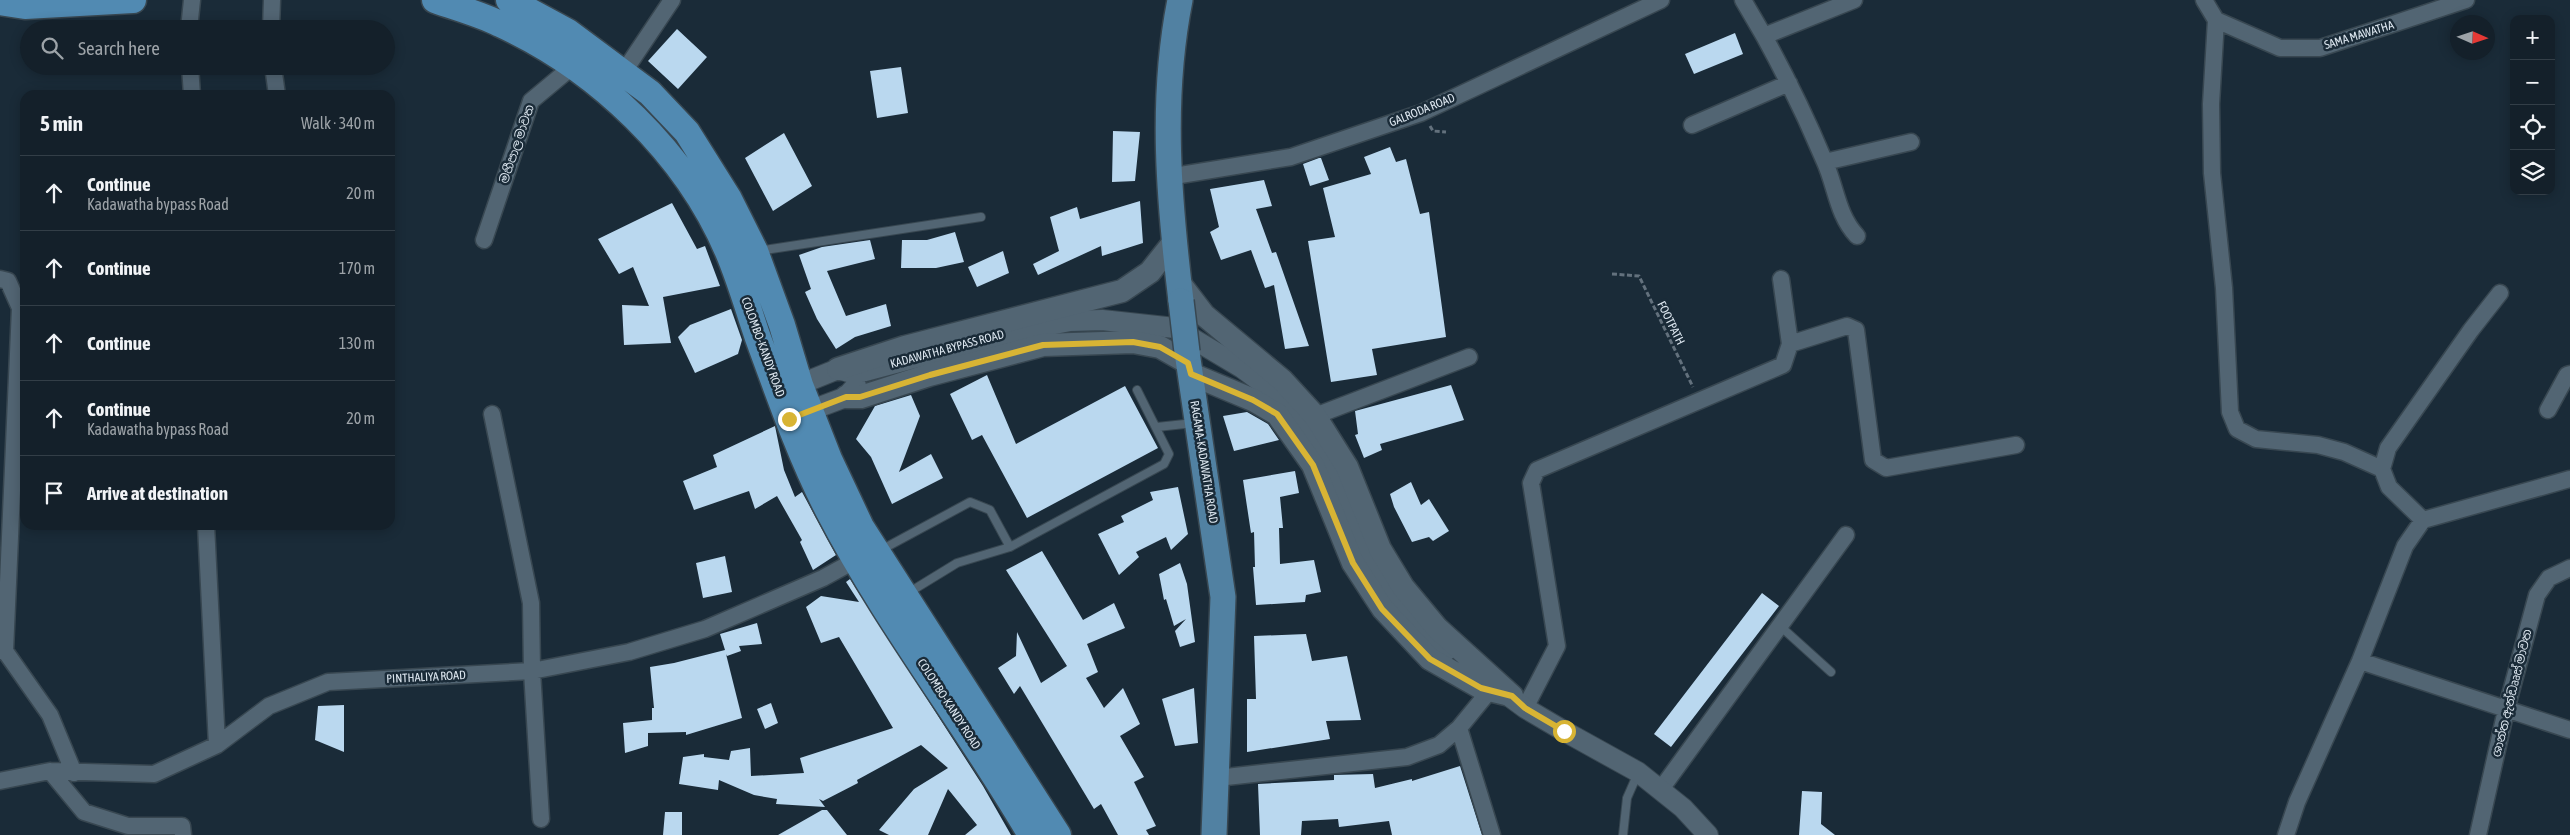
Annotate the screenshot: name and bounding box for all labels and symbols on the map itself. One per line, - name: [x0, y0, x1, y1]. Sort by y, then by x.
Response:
- north arrow: [2450, 15, 2495, 60]
- street label: SAMA MAWATHA: [2322, 18, 2396, 52]
- street label: GALRODA ROAD: [1387, 90, 1457, 130]
- street label: මහීපාල මාවත: [497, 103, 537, 185]
- street label: COLOMBO-KANDY ROAD: [738, 295, 788, 399]
- street label: FOOTPATH: [1654, 299, 1688, 347]
- street label: KADAWATHA BYPASS ROAD: [889, 327, 1006, 371]
- street label: RAGAMA-KADAWATHA ROAD: [1187, 400, 1221, 525]
- route end: [778, 408, 801, 431]
- street label: ශාන්ත ඇන්ඩෘෘස් මාවත: [2488, 627, 2535, 758]
- street label: COLOMBO-KANDY ROAD: [915, 656, 984, 752]
- street label: PINTHALIYA ROAD: [386, 668, 466, 686]
- route start: [1553, 720, 1576, 743]

